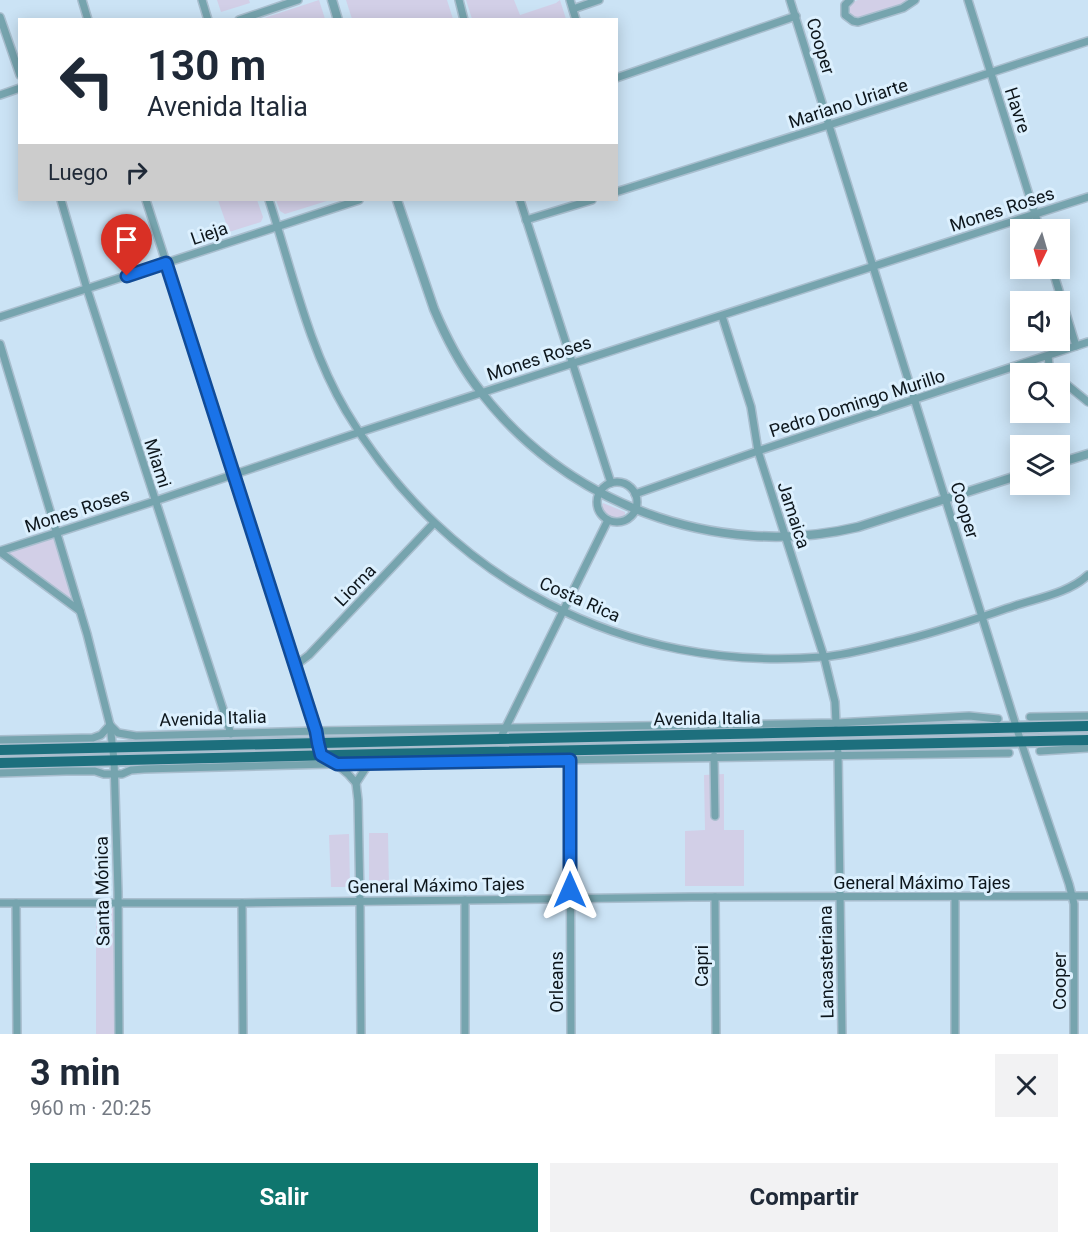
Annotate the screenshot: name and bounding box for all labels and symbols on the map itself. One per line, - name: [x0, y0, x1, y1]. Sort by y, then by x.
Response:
- street label: Cooper: [802, 15, 840, 77]
- street label: Mariano Uriarte: [786, 74, 910, 132]
- street label: Havre: [1001, 85, 1035, 135]
- street label: Mones Roses: [947, 182, 1057, 236]
- pin: [101, 214, 152, 276]
- street label: Lieja: [188, 217, 230, 249]
- north arrow: [1010, 219, 1070, 279]
- street label: Mones Roses: [484, 331, 594, 385]
- street label: Pedro Domingo Murillo: [766, 365, 948, 441]
- street label: Miami: [140, 436, 176, 490]
- street label: Jamaica: [773, 479, 815, 551]
- street label: Cooper: [946, 479, 984, 541]
- street label: Mones Roses: [22, 483, 132, 537]
- street label: Liorna: [330, 560, 380, 610]
- street label: Costa Rica: [536, 572, 624, 626]
- street label: Avenida Italia: [159, 706, 267, 730]
- street label: Avenida Italia: [653, 707, 761, 729]
- street label: Santa Mónica: [91, 836, 113, 946]
- position arrow: [538, 858, 602, 922]
- street label: General Máximo Tajes: [833, 872, 1011, 893]
- street label: General Máximo Tajes: [347, 873, 525, 897]
- street label: Lancasteriana: [815, 905, 837, 1019]
- street label: Capri: [691, 945, 712, 987]
- street label: Orleans: [546, 951, 567, 1013]
- street label: Cooper: [1049, 952, 1070, 1010]

